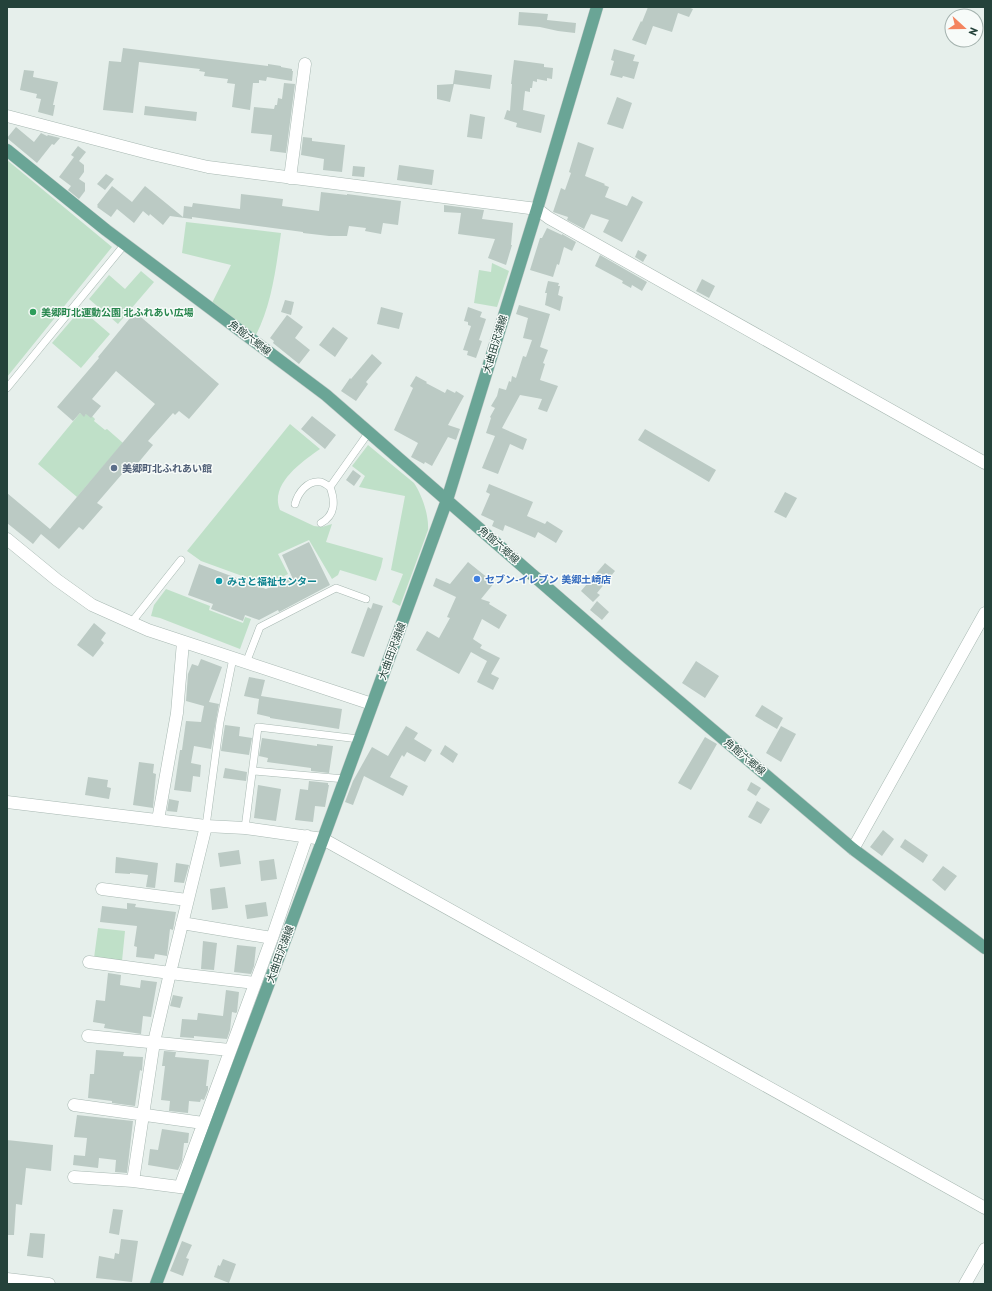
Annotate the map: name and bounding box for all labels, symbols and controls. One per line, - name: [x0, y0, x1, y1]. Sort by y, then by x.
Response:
- north arrow: [944, 8, 984, 48]
- text: N: [966, 26, 981, 37]
- place label: 美郷町北運動公園 北ふれあい広場: [41, 306, 194, 319]
- marker: 美郷町北運動公園 北ふれあい広場: [28, 307, 38, 317]
- street label: 大曲田沢湖線: [480, 313, 510, 375]
- street label: 角館六郷線: [226, 318, 274, 358]
- place label: 美郷町北ふれあい館: [122, 462, 212, 475]
- marker: 美郷町北ふれあい館: [109, 463, 119, 473]
- street label: 角館六郷線: [476, 524, 522, 566]
- place label: セブン-イレブン 美郷土崎店: [485, 573, 611, 586]
- marker: セブン-イレブン 美郷土崎店: [472, 574, 482, 584]
- place label: みさと福祉センター: [227, 575, 317, 588]
- marker: みさと福祉センター: [214, 576, 224, 586]
- street label: 大曲田沢湖線: [376, 621, 408, 681]
- street label: 角館六郷線: [722, 736, 768, 778]
- street label: 大曲田沢湖線: [264, 924, 296, 984]

